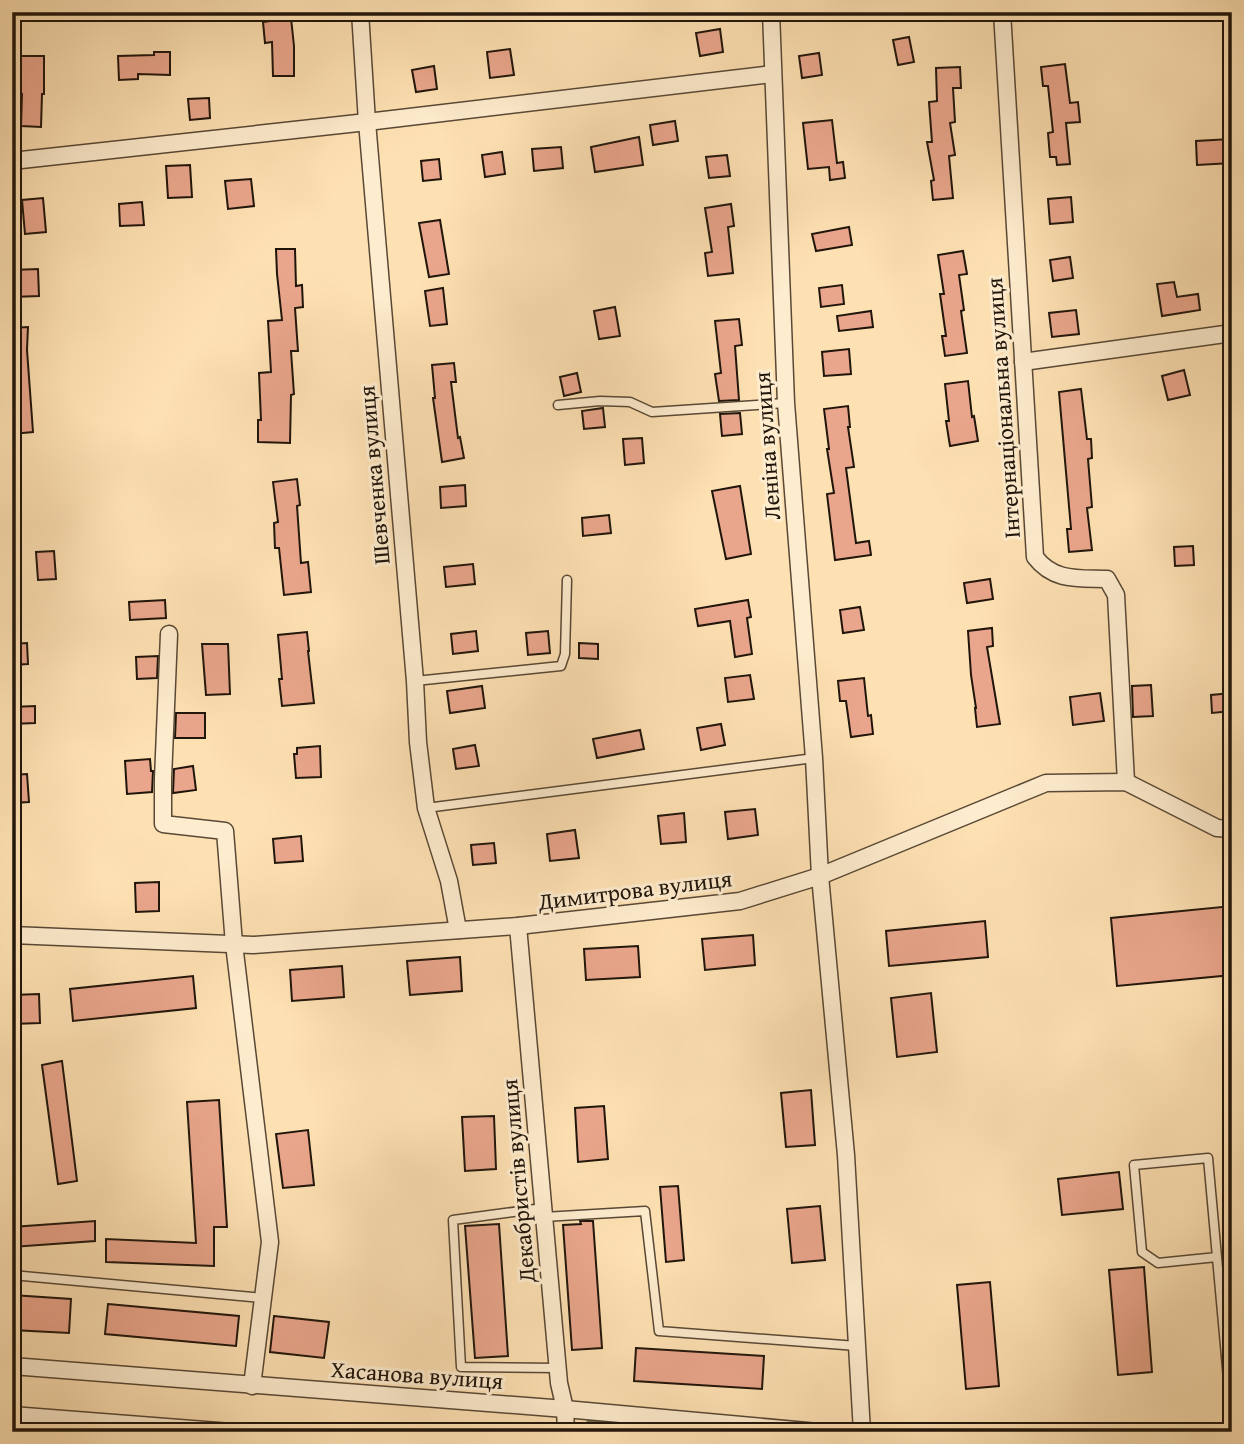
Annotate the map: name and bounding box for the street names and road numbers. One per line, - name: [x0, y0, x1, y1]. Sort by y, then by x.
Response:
- street label: Інтернаціональна вулиця: [977, 276, 1028, 540]
- street label: Леніна вулиця: [745, 370, 788, 521]
- street label: Шевченка вулиця: [349, 384, 398, 566]
- street label: Димитрова вулиця: [535, 861, 734, 918]
- street label: Декабристів вулиця: [492, 1077, 543, 1285]
- street label: Хасанова вулиця: [330, 1352, 505, 1397]

